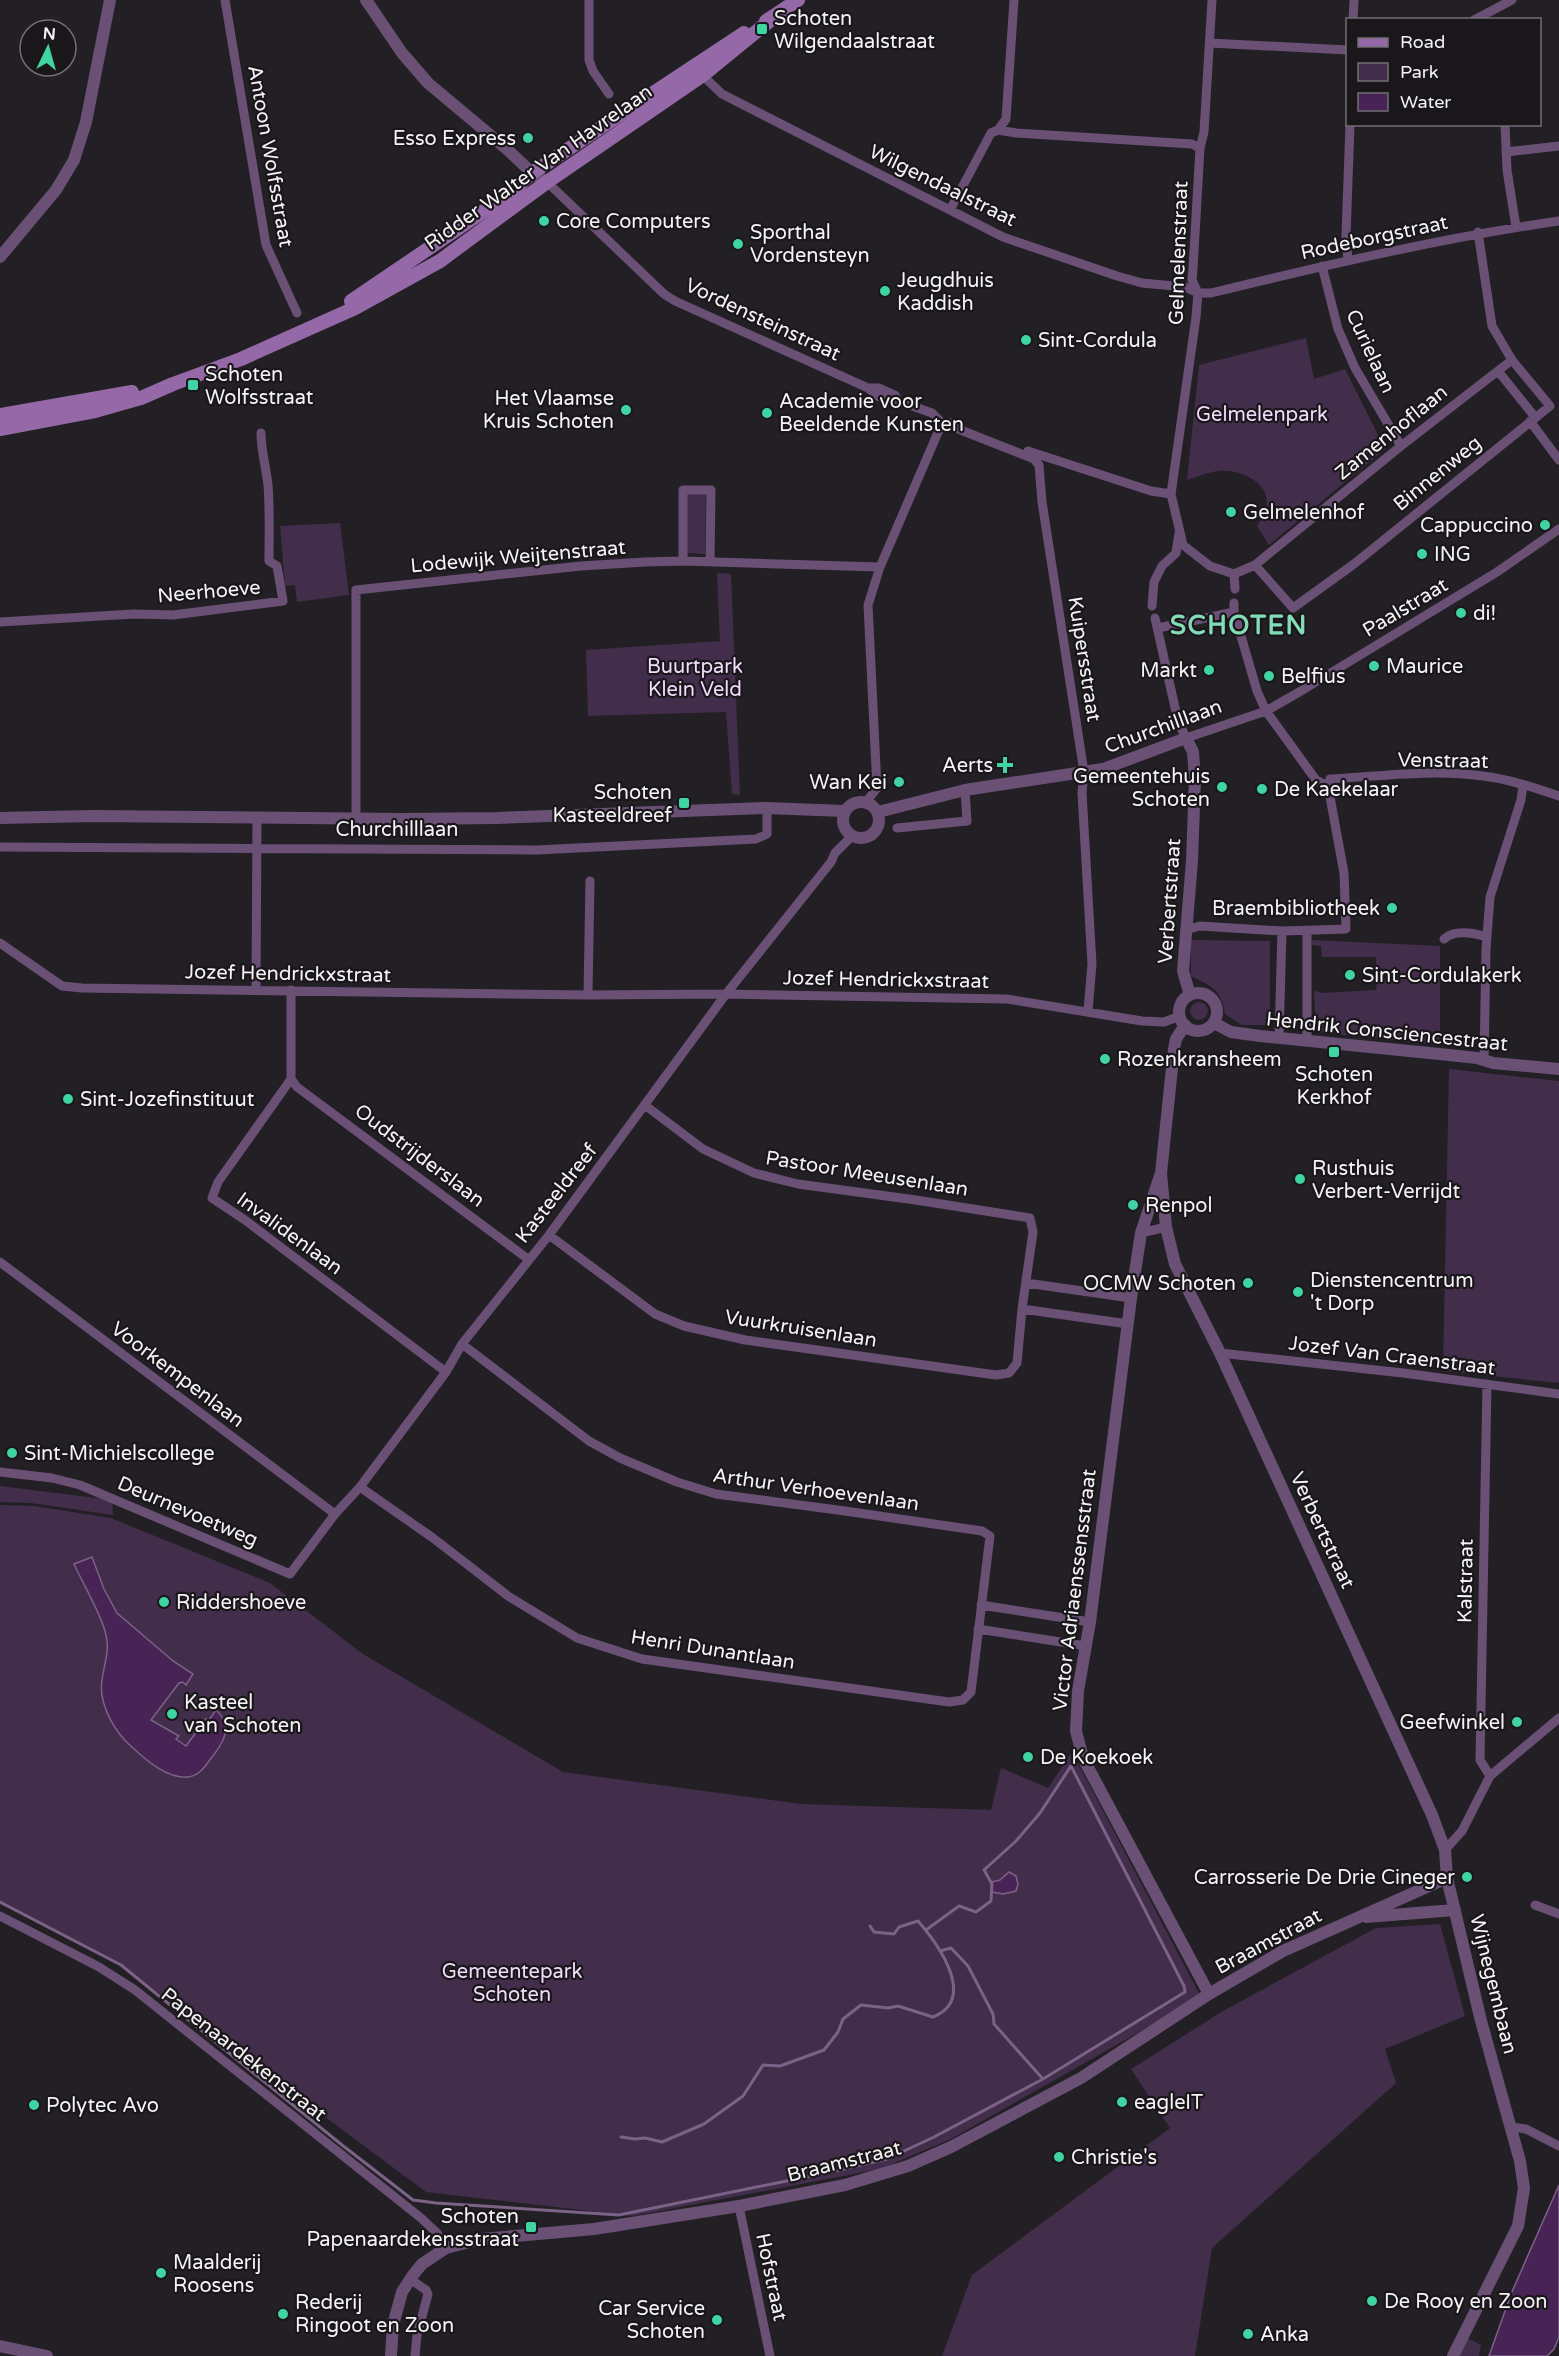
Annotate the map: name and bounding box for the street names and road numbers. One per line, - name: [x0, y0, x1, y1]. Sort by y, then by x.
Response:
- street label: Antoon Wolfsstraat: [242, 63, 298, 249]
- street label: Ridder Walter Van Havrelaan: [420, 80, 657, 256]
- street label: Wilgendaalstraat: [865, 140, 1020, 232]
- street label: Gelmelenstraat: [1164, 180, 1194, 326]
- street label: Rodeborgstraat: [1298, 211, 1450, 265]
- street label: Vordensteinstraat: [681, 273, 844, 367]
- street label: Curielaan: [1340, 306, 1400, 397]
- street label: Zamenhoflaan: [1331, 380, 1453, 485]
- street label: Binnenweg: [1389, 431, 1486, 516]
- street label: Lodewijk Weijtenstraat: [409, 536, 627, 578]
- street label: Paalstraat: [1359, 573, 1453, 643]
- street label: Neerhoeve: [157, 576, 262, 608]
- street label: Kuipersstraat: [1062, 595, 1106, 724]
- street label: Churchilllaan: [1101, 695, 1225, 759]
- street label: Venstraat: [1397, 748, 1489, 774]
- street label: Churchilllaan: [336, 818, 458, 842]
- street label: Verbertstraat: [1154, 837, 1186, 965]
- street label: Jozef Hendrickxstraat: [185, 960, 392, 988]
- street label: Jozef Hendrickxstraat: [783, 966, 990, 994]
- street label: Hendrik Consciencestraat: [1265, 1007, 1509, 1057]
- street label: Oudstrijderslaan: [350, 1099, 489, 1213]
- street label: Kasteeldreef: [511, 1139, 603, 1248]
- street label: Pastoor Meeusenlaan: [764, 1146, 970, 1202]
- street label: Invalidenlaan: [232, 1187, 347, 1280]
- street label: Vuurkruisenlaan: [723, 1305, 879, 1353]
- street label: Voorkempenlaan: [106, 1317, 249, 1433]
- street label: Jozef Van Craenstraat: [1287, 1331, 1497, 1381]
- street label: Arthur Verhoevenlaan: [711, 1464, 921, 1516]
- street label: Victor Adriaenssensstraat: [1048, 1467, 1102, 1712]
- street label: Verbertstraat: [1285, 1468, 1360, 1593]
- street label: Deurnevoetweg: [114, 1472, 261, 1552]
- street label: Kalstraat: [1453, 1538, 1479, 1623]
- street label: Henri Dunantlaan: [629, 1625, 797, 1675]
- street label: Braamstraat: [1211, 1904, 1326, 1980]
- street label: Wijnegembaan: [1464, 1912, 1522, 2057]
- street label: Papenaardekenstraat: [156, 1983, 331, 2127]
- street label: Braamstraat: [785, 2136, 904, 2188]
- street label: Hofstraat: [750, 2231, 792, 2324]

